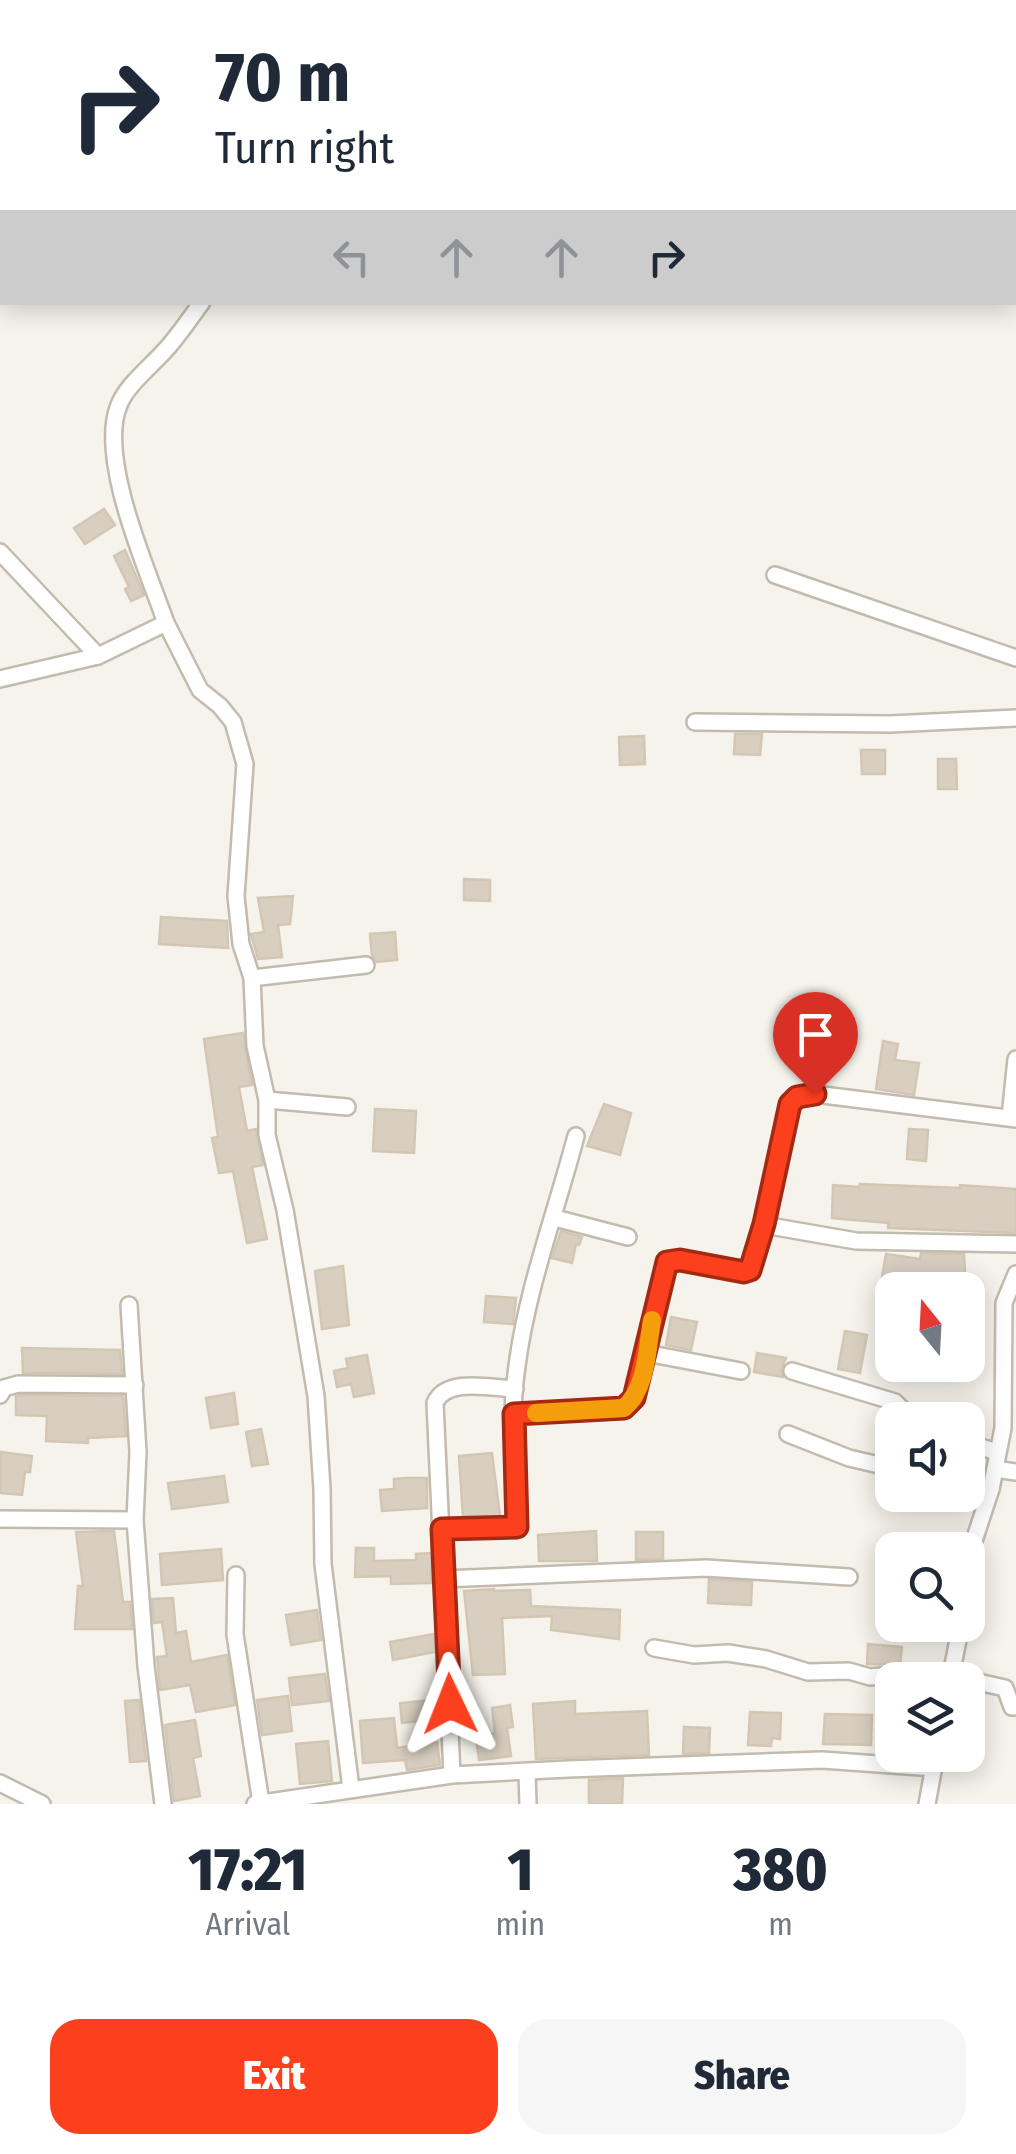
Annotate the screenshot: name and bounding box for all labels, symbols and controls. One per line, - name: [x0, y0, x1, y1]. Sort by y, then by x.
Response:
- text: 70 m: [215, 36, 350, 120]
- icon: right: [50, 40, 180, 170]
- text: Turn right: [215, 121, 394, 175]
- icon: left: [324, 230, 379, 285]
- icon: ahead: [429, 230, 484, 285]
- icon: ahead: [534, 230, 589, 285]
- icon: right: [639, 230, 694, 285]
- pin: [773, 992, 858, 1095]
- icon: arrive: [788, 1007, 843, 1062]
- north arrow: [875, 1272, 985, 1382]
- map controls: [875, 1272, 985, 1772]
- button: sound: [875, 1402, 985, 1512]
- button: search: [875, 1532, 985, 1642]
- position arrow: [398, 1652, 502, 1756]
- button: layers: [875, 1662, 985, 1772]
- text: 17:21: [188, 1834, 307, 1906]
- text: 1: [507, 1834, 533, 1906]
- text: 380: [733, 1834, 828, 1906]
- text: Arrival: [205, 1905, 290, 1943]
- text: min: [496, 1905, 545, 1943]
- text: m: [768, 1905, 793, 1943]
- button: Exit: [50, 2019, 498, 2134]
- button: Share: [518, 2019, 966, 2134]

